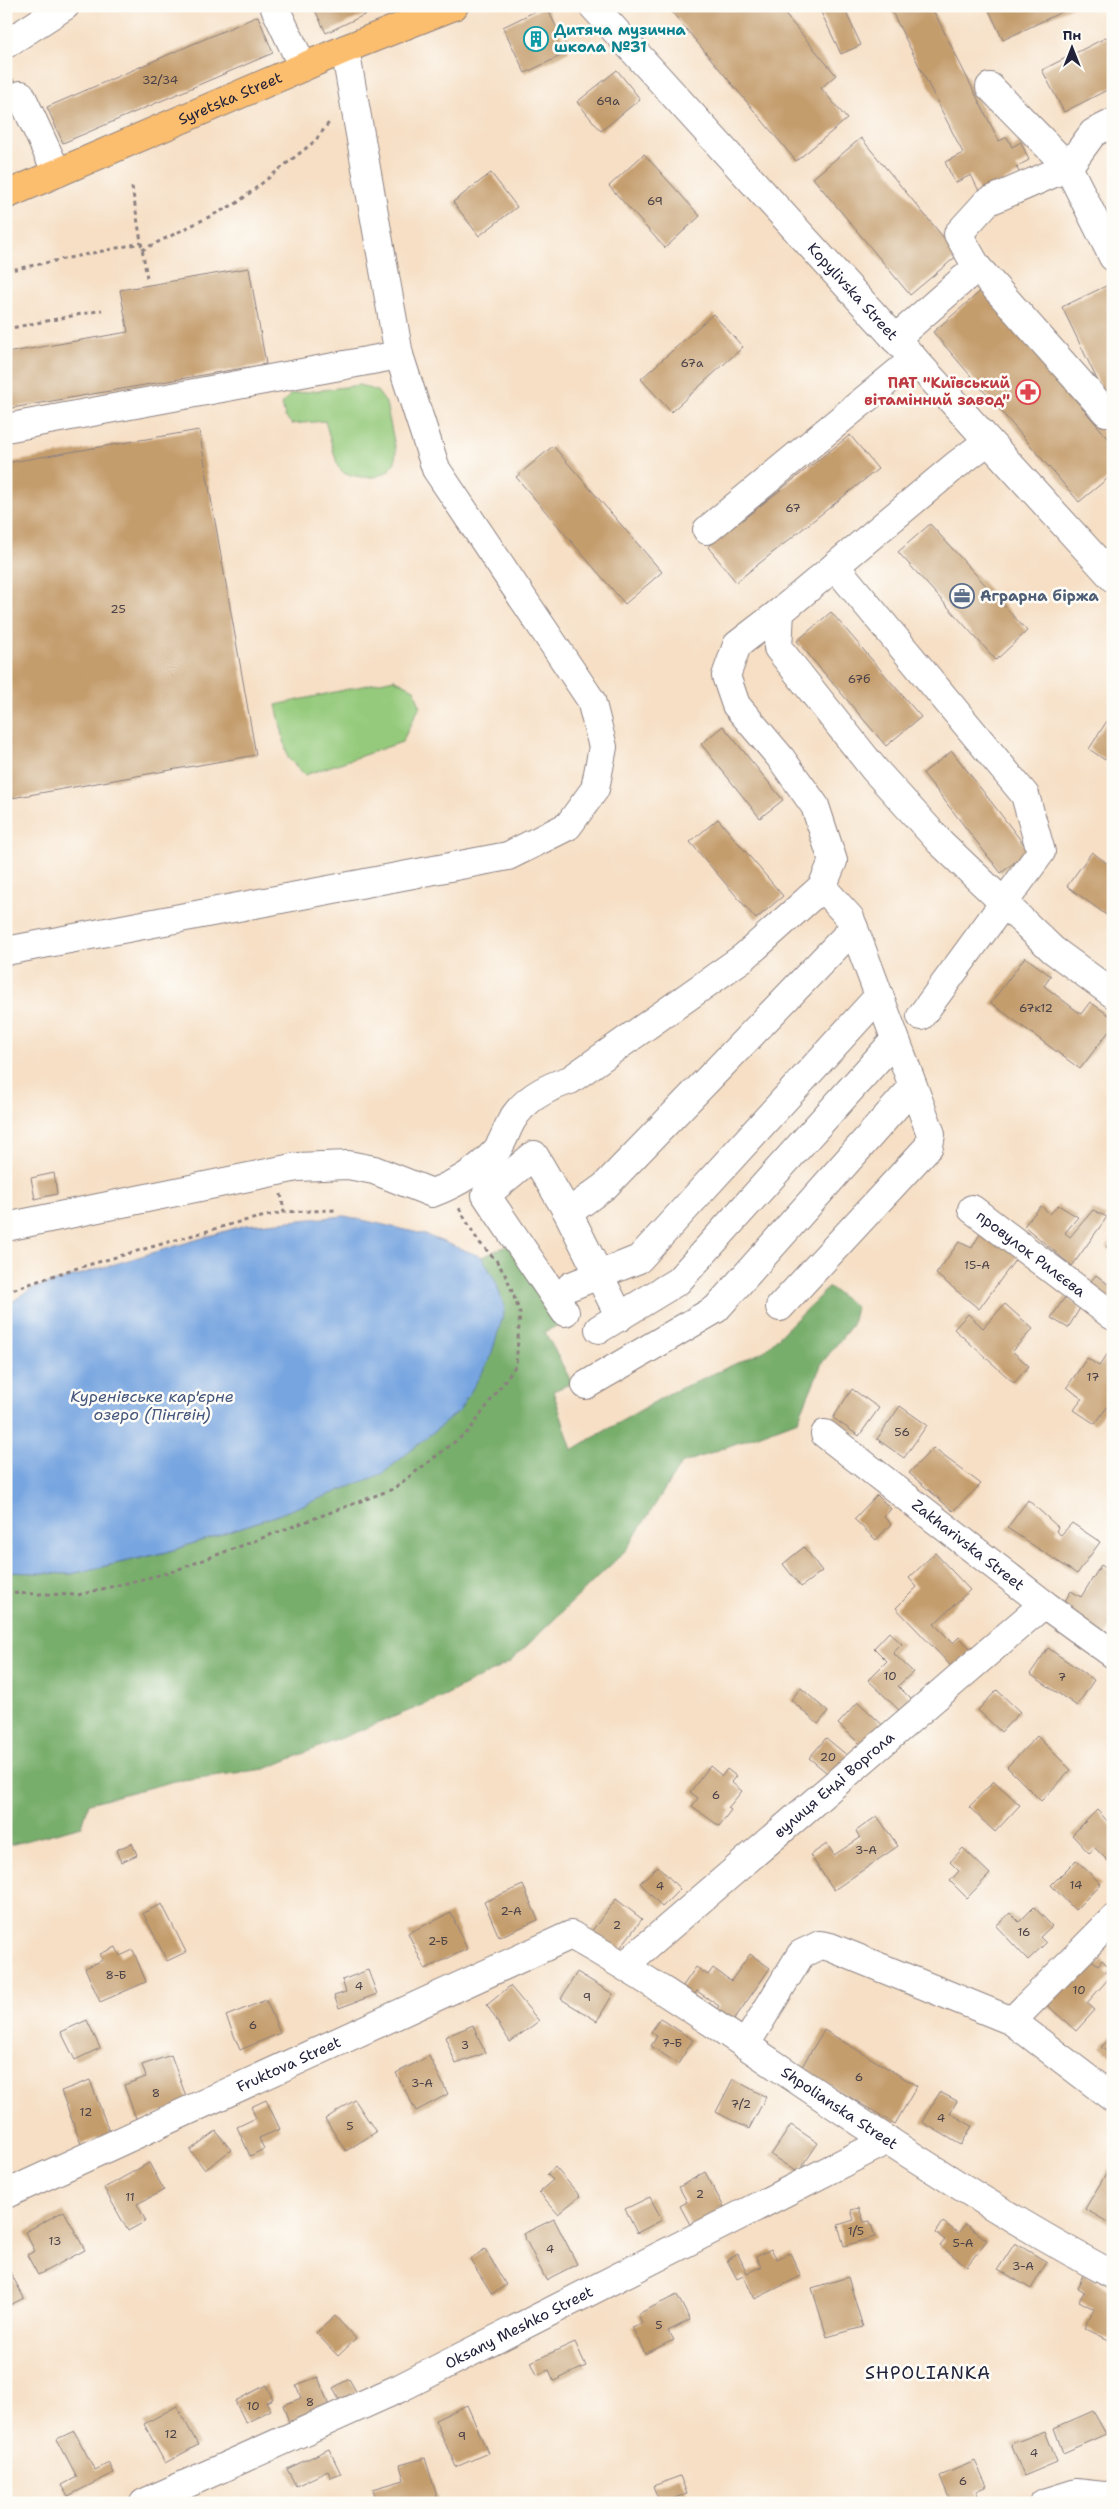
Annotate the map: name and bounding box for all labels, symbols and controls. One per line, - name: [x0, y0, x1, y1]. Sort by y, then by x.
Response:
- place label: Дитяча музична школа №31: [554, 20, 687, 57]
- north arrow: [1046, 22, 1096, 72]
- building icon: Дитяча музична школа №31: [523, 26, 549, 52]
- text: Пн: [1063, 26, 1081, 44]
- street label: Syretska Street: [175, 67, 285, 130]
- house number: 32/34: [142, 72, 178, 88]
- house number: 69а: [596, 93, 620, 109]
- house number: 69: [647, 193, 663, 209]
- street label: Kopylivska Street: [803, 238, 902, 345]
- house number: 67а: [681, 355, 704, 371]
- place label: ПАТ "Київський вітамінний завод": [864, 373, 1011, 410]
- pharmacy icon: ПАТ "Київський вітамінний завод": [1015, 379, 1041, 405]
- house number: 67: [785, 500, 801, 516]
- office icon: Аграрна біржа: [949, 583, 975, 609]
- place label: Аграрна біржа: [980, 586, 1099, 606]
- house number: 25: [110, 601, 126, 617]
- house number: 67б: [848, 671, 870, 687]
- house number: 67к12: [1019, 1000, 1053, 1016]
- street label: провулок Рилєєва: [972, 1206, 1090, 1302]
- house number: 15-А: [964, 1257, 990, 1273]
- house number: 17: [1087, 1369, 1099, 1385]
- water label: Куренівське кар'єрне озеро (Пінгвін): [70, 1386, 234, 1425]
- house number: 56: [894, 1424, 910, 1440]
- street label: Zakharivska Street: [908, 1495, 1028, 1595]
- house number: 10: [883, 1668, 897, 1684]
- house number: 7: [1058, 1669, 1066, 1685]
- street label: вулиця Енді Воргола: [770, 1727, 899, 1842]
- house number: 20: [820, 1749, 836, 1765]
- house number: 6: [712, 1787, 720, 1803]
- house number: 3-А: [855, 1842, 877, 1858]
- house number: 14: [1070, 1877, 1082, 1893]
- house number: 4: [656, 1878, 664, 1894]
- house number: 2-А: [500, 1903, 522, 1919]
- house number: 2: [613, 1917, 621, 1933]
- house number: 16: [1017, 1924, 1031, 1940]
- house number: 2-Б: [428, 1933, 448, 1949]
- house number: 8-Б: [106, 1967, 126, 1983]
- house number: 4: [355, 1978, 363, 1994]
- house number: 10: [1072, 1982, 1086, 1998]
- house number: 9: [583, 1989, 591, 2005]
- house number: 6: [249, 2017, 257, 2033]
- street label: Fruktova Street: [233, 2032, 344, 2097]
- house number: 7-Б: [662, 2035, 682, 2051]
- house number: 3: [461, 2037, 469, 2053]
- street label: Shpolianska Street: [777, 2062, 901, 2154]
- house number: 6: [855, 2069, 863, 2085]
- house number: 3-А: [411, 2075, 433, 2091]
- house number: 8: [152, 2085, 160, 2101]
- house number: 7/2: [731, 2096, 751, 2112]
- house number: 12: [80, 2104, 92, 2120]
- house number: 4: [937, 2110, 945, 2126]
- house number: 5: [346, 2118, 354, 2134]
- house number: 2: [696, 2186, 704, 2202]
- house number: 11: [125, 2189, 135, 2205]
- house number: 1/5: [848, 2223, 864, 2239]
- house number: 13: [49, 2233, 61, 2249]
- house number: 5-А: [952, 2235, 974, 2251]
- house number: 4: [546, 2241, 554, 2257]
- house number: 3-А: [1012, 2258, 1034, 2274]
- street label: Oksany Meshko Street: [441, 2282, 596, 2374]
- house number: 5: [655, 2317, 663, 2333]
- district label: SHPOLIANKA: [865, 2361, 991, 2385]
- house number: 8: [306, 2394, 314, 2410]
- house number: 10: [246, 2398, 260, 2414]
- house number: 12: [165, 2426, 177, 2442]
- house number: 9: [458, 2428, 466, 2444]
- house number: 4: [1030, 2445, 1038, 2461]
- house number: 6: [959, 2473, 967, 2489]

